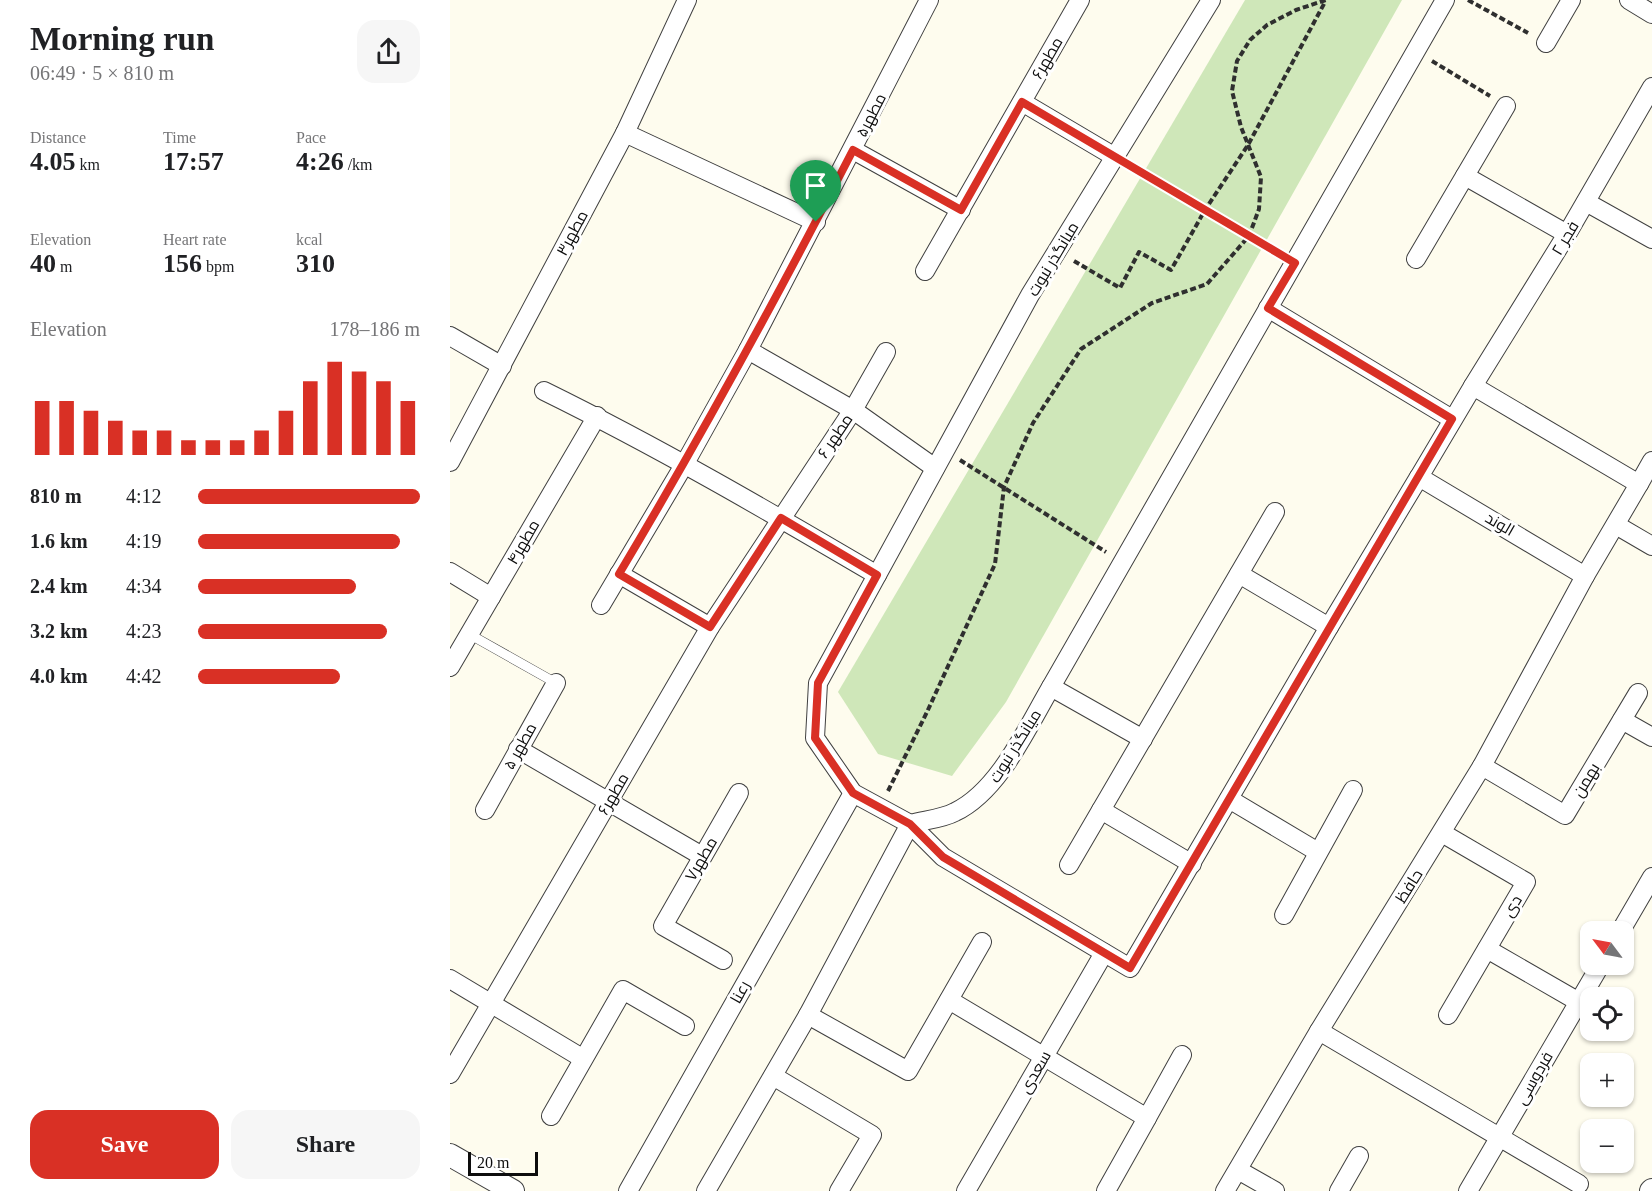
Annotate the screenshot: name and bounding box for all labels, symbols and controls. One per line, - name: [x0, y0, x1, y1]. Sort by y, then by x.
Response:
- button: share: [357, 20, 420, 83]
- text: Morning run: [30, 21, 214, 57]
- street label: مطهر۶: [1028, 34, 1067, 83]
- text: 06:49 · 5 × 810 m: [30, 62, 174, 84]
- street label: مطهر۵: [853, 90, 891, 140]
- text: Distance: [30, 129, 86, 146]
- text: Time: [163, 129, 196, 146]
- text: Pace: [296, 129, 326, 146]
- text: 4.05: [30, 147, 76, 176]
- text: 17:57: [163, 147, 224, 176]
- text: 4:26: [296, 147, 344, 176]
- text: km: [76, 156, 100, 173]
- text: /km: [344, 156, 373, 173]
- pin: [790, 160, 841, 222]
- icon: arrive: [799, 169, 832, 202]
- street label: مطهر۳: [553, 208, 593, 259]
- street label: فجر ۲: [1548, 218, 1583, 259]
- street label: میانگذر نبوت: [1024, 219, 1083, 299]
- text: Elevation: [30, 231, 91, 248]
- text: Heart rate: [163, 231, 227, 248]
- text: kcal: [296, 231, 323, 248]
- text: 40: [30, 249, 56, 278]
- text: 156: [163, 249, 202, 278]
- text: 310: [296, 249, 335, 278]
- text: m: [56, 258, 72, 275]
- text: bpm: [202, 258, 234, 275]
- text: Elevation: [30, 318, 107, 340]
- text: 178–186 m: [329, 318, 420, 340]
- street label: مطهر ۶: [814, 411, 857, 462]
- text: 810 m: [30, 485, 82, 507]
- text: 4:12: [126, 485, 162, 507]
- street label: الوند: [1482, 509, 1518, 540]
- street label: مطهر۴: [504, 517, 544, 568]
- text: 1.6 km: [30, 530, 88, 552]
- text: 4:19: [126, 530, 162, 552]
- text: 2.4 km: [30, 575, 88, 597]
- text: 4:34: [126, 575, 162, 597]
- text: 3.2 km: [30, 620, 88, 642]
- text: 4:23: [126, 620, 162, 642]
- text: 4.0 km: [30, 665, 88, 687]
- text: 4:42: [126, 665, 162, 687]
- street label: میانگذر نبوت: [986, 706, 1045, 786]
- street label: مطهر ۵: [500, 720, 541, 773]
- street label: بهمن: [1569, 760, 1604, 801]
- street label: مطهر۶: [594, 770, 633, 819]
- street label: مطهر۷: [682, 834, 722, 885]
- street label: حافظ: [1392, 866, 1426, 906]
- street label: دی: [1499, 892, 1527, 921]
- north arrow: [1580, 921, 1634, 975]
- map controls: [1580, 921, 1634, 1173]
- street label: رعنا: [727, 978, 754, 1007]
- button: locate: [1580, 987, 1634, 1041]
- street label: سعدی: [1016, 1048, 1056, 1097]
- street label: فردوسی: [1512, 1048, 1558, 1109]
- button: +: [1580, 1053, 1634, 1107]
- button: Save: [30, 1110, 219, 1179]
- button: Share: [231, 1110, 420, 1179]
- button: −: [1580, 1119, 1634, 1173]
- scale bar: [468, 1149, 538, 1176]
- text: 20 m: [477, 1154, 509, 1171]

